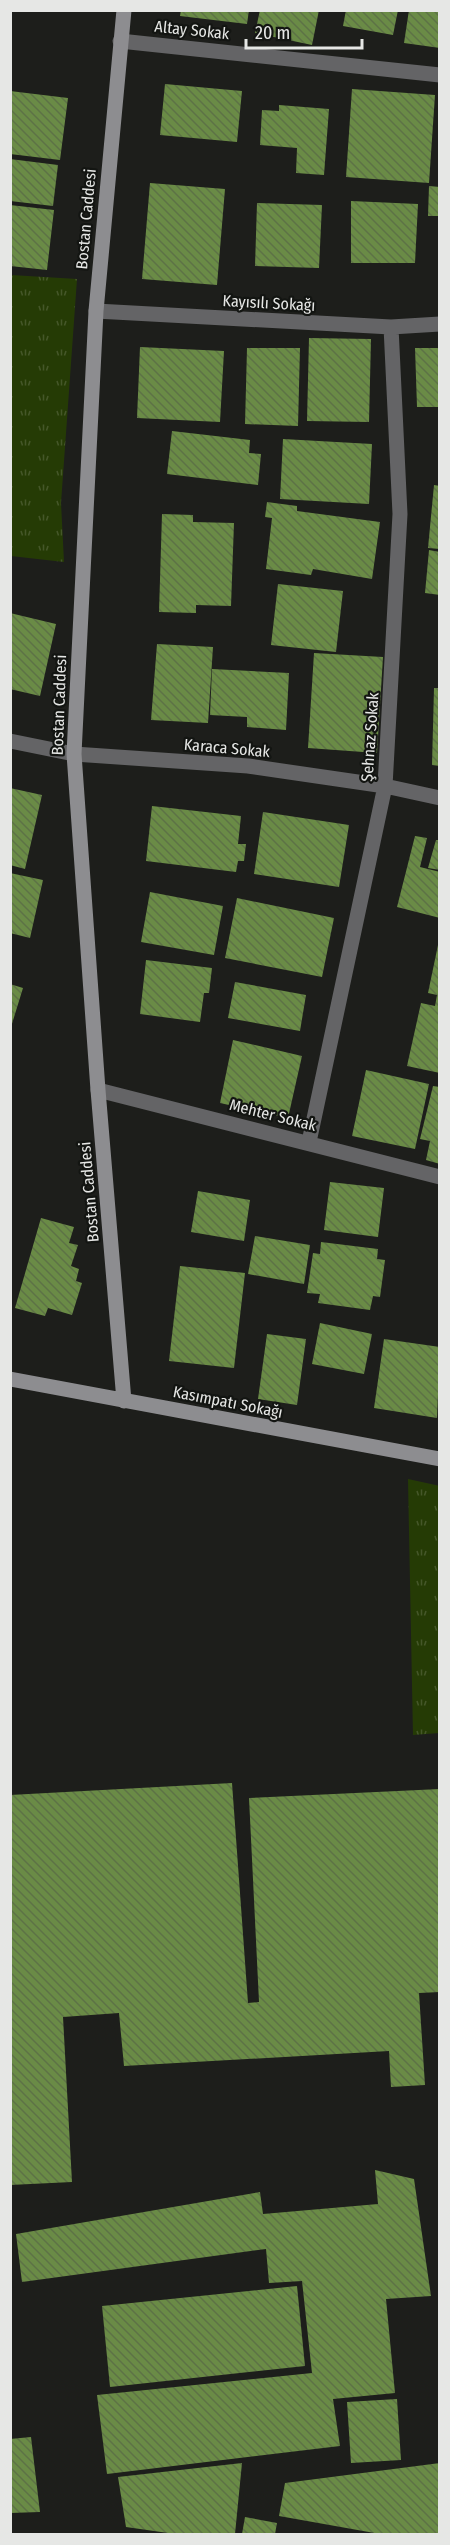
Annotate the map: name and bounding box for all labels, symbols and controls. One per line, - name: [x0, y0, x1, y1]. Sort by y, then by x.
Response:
- scale bar: [246, 12, 362, 50]
- street label: Altay Sokak: [154, 17, 231, 43]
- text: 20 m: [255, 22, 290, 44]
- street label: Bostan Caddesi: [72, 168, 100, 270]
- street label: Kayısılı Sokağı: [222, 291, 316, 315]
- street label: Bostan Caddesi: [48, 654, 70, 756]
- street label: Şehnaz Sokak: [357, 691, 383, 782]
- street label: Karaca Sokak: [183, 735, 271, 761]
- street label: Mehter Sokak: [228, 1095, 319, 1135]
- street label: Bostan Caddesi: [75, 1141, 103, 1243]
- street label: Kasımpatı Sokağı: [172, 1382, 284, 1422]

